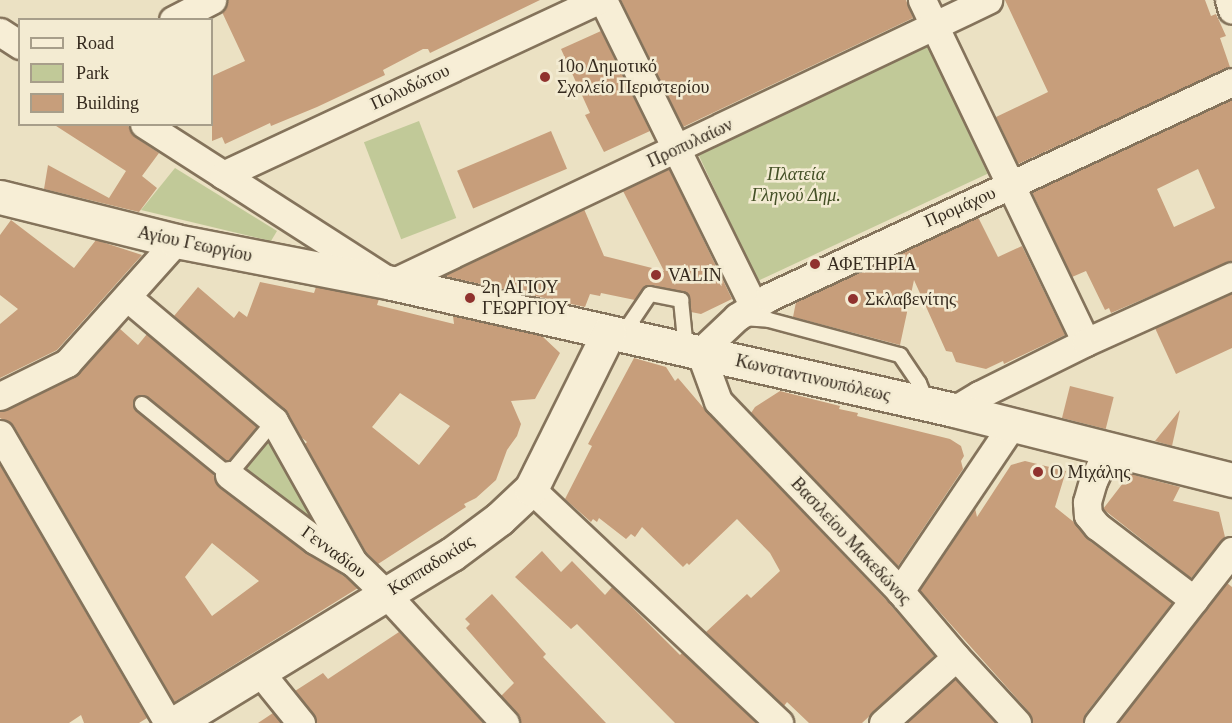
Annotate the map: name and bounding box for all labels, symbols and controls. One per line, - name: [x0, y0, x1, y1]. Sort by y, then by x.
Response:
- legend: [18, 18, 213, 126]
- text: Road: [76, 33, 114, 53]
- place label: 10ο Δημοτικό Σχολείο Περιστερίου: [557, 56, 709, 98]
- street label: Πολυδώτου: [367, 59, 453, 115]
- text: Park: [76, 63, 109, 83]
- marker: 10ο Δημοτικό Σχολείο Περιστερίου: [538, 70, 552, 84]
- text: Building: [76, 93, 139, 113]
- street label: Προπυλαίων: [644, 114, 736, 172]
- park label: Πλατεία Γληνού Δημ.: [751, 164, 841, 207]
- street label: Προμάχου: [921, 182, 999, 232]
- street label: Αγίου Γεωργίου: [136, 221, 254, 267]
- place label: ΑΦΕΤΗΡΙΑ: [827, 253, 916, 275]
- marker: ΑΦΕΤΗΡΙΑ: [808, 257, 822, 271]
- place label: VALIN: [668, 264, 722, 286]
- marker: VALIN: [649, 268, 663, 282]
- place label: 2η ΑΓΙΟΥ ΓΕΩΡΓΙΟΥ: [482, 277, 568, 320]
- place label: Σκλαβενίτης: [865, 288, 956, 310]
- marker: 2η ΑΓΙΟΥ ΓΕΩΡΓΙΟΥ: [463, 291, 477, 305]
- marker: Σκλαβενίτης: [846, 292, 860, 306]
- street label: Κωνσταντινουπόλεως: [733, 350, 893, 406]
- place label: Ο Μιχάλης: [1050, 461, 1130, 483]
- marker: Ο Μιχάλης: [1031, 465, 1045, 479]
- street label: Βασιλείου Μακεδώνος: [786, 473, 916, 609]
- street label: Γενναδίου: [297, 521, 371, 583]
- street label: Καππαδοκίας: [384, 530, 478, 600]

